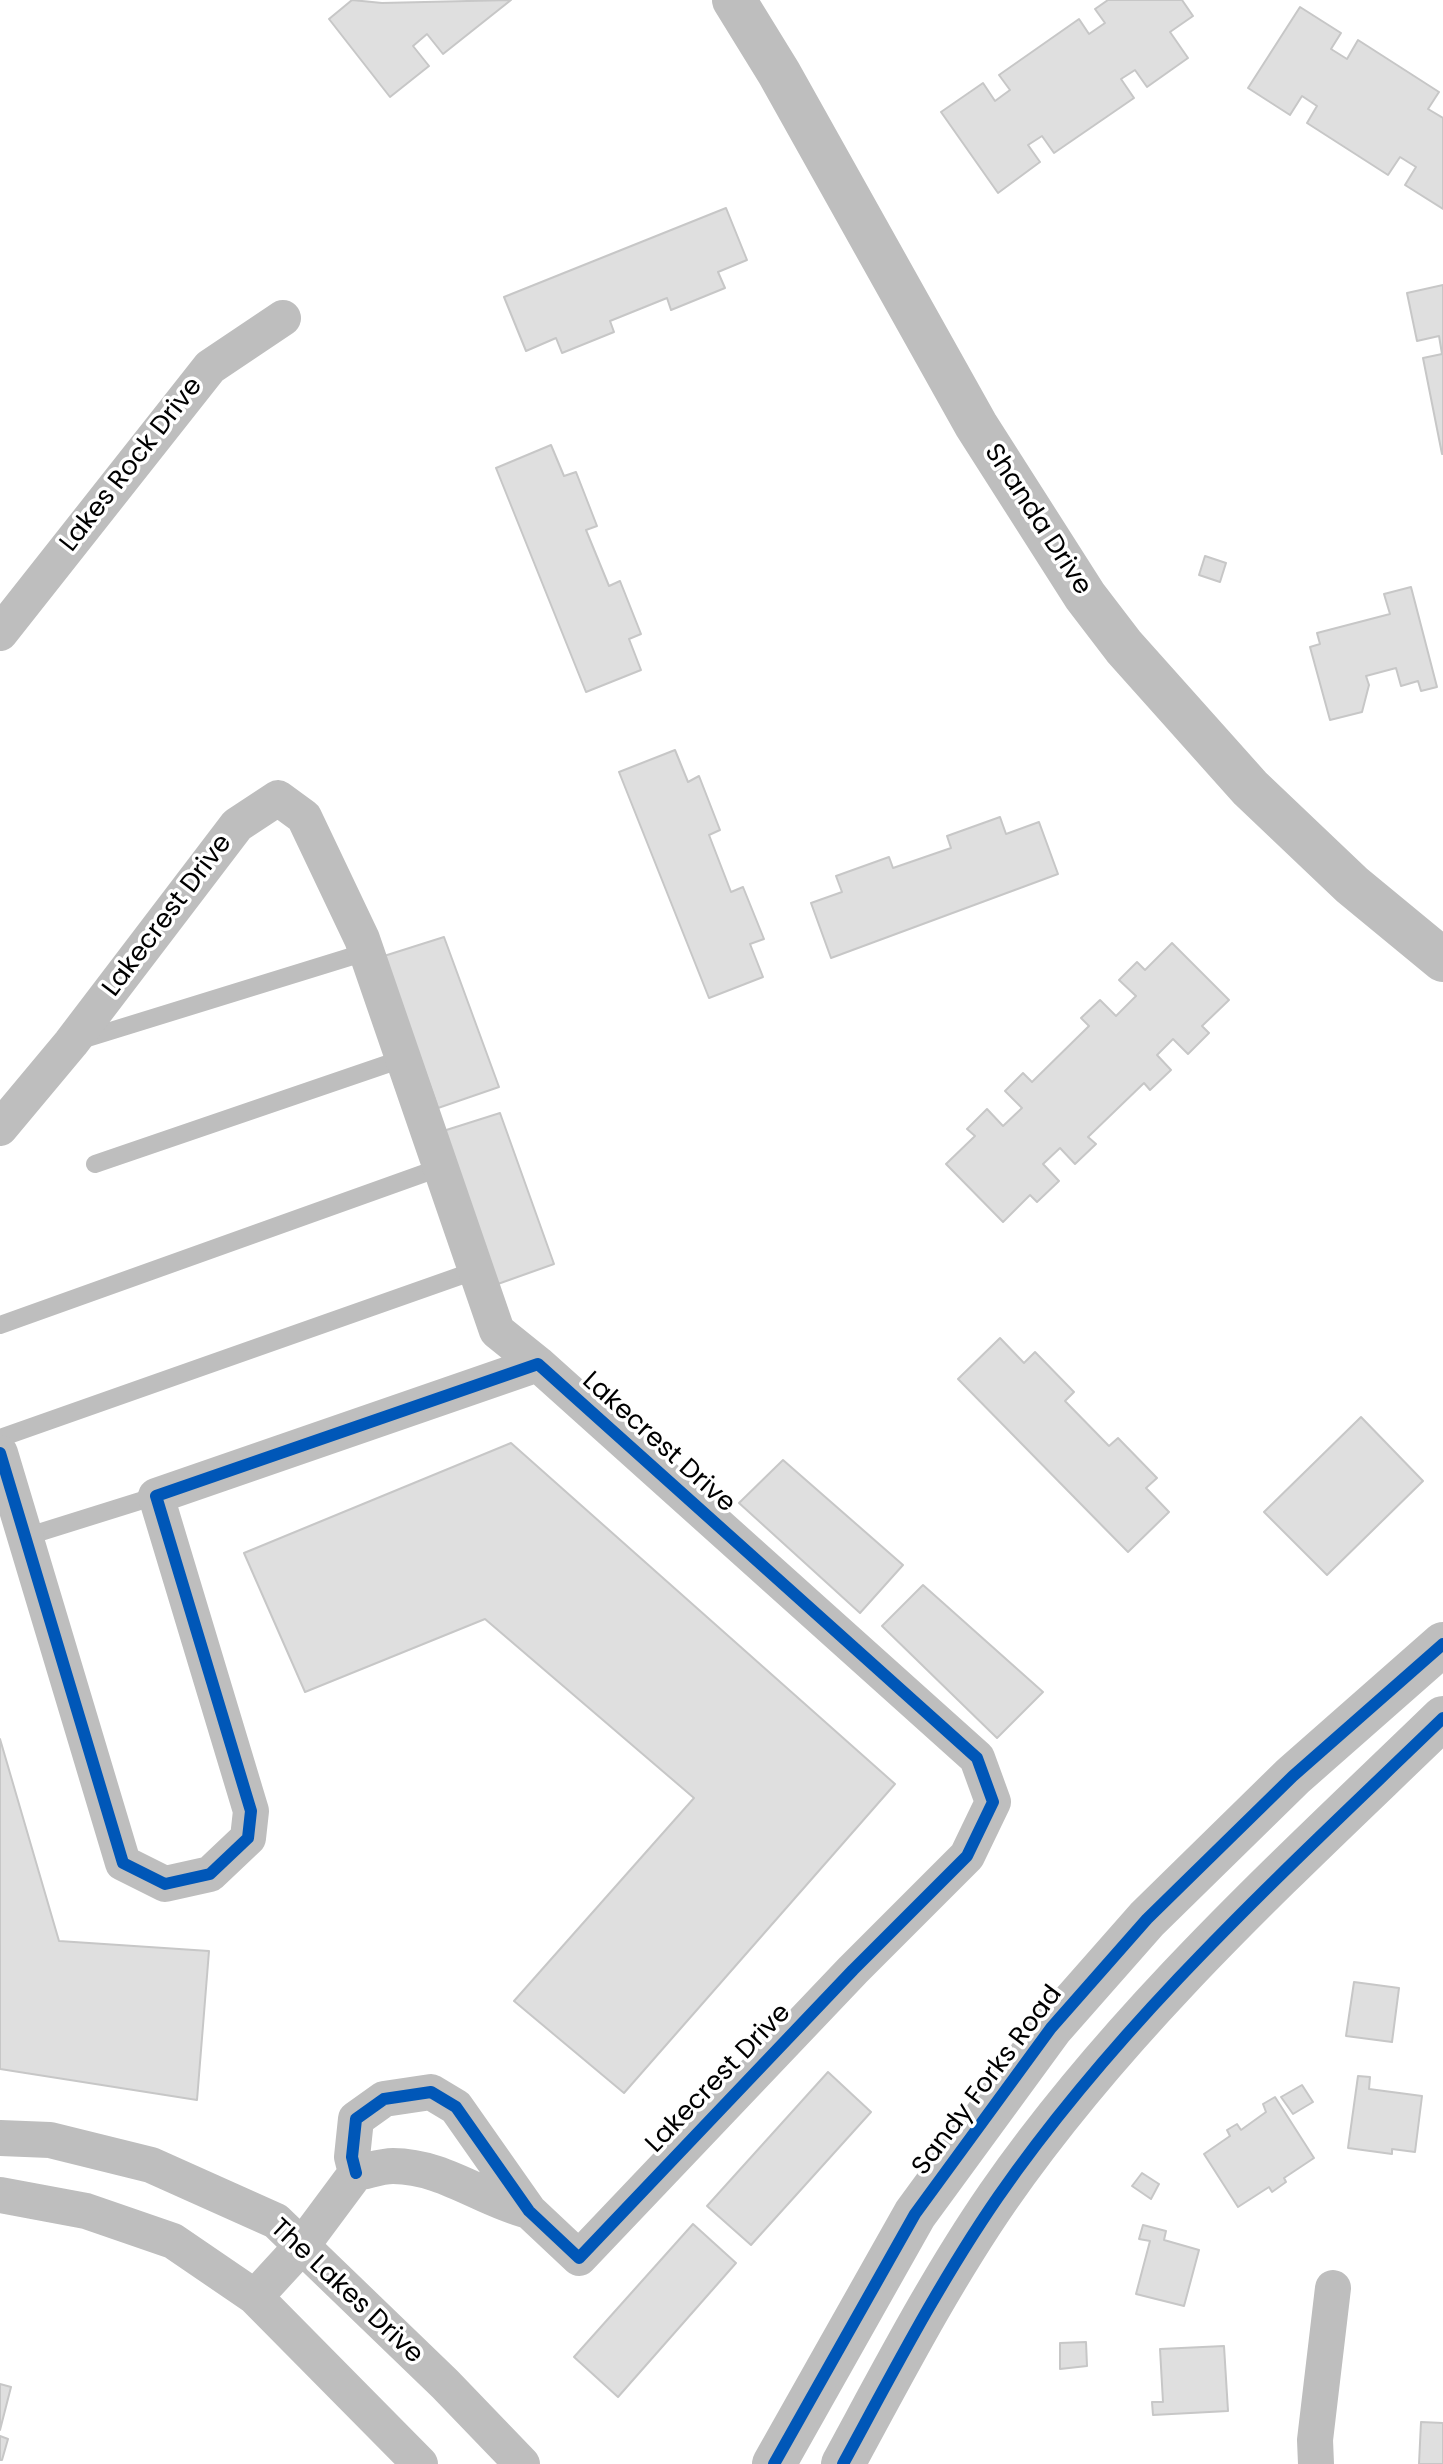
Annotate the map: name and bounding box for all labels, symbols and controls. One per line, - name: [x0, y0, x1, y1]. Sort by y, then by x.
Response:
- street label: Lakes Rock Drive: [54, 372, 210, 558]
- street label: Shanda Drive: [977, 439, 1097, 601]
- street label: Lakecrest Drive: [97, 829, 239, 1003]
- street label: Lakecrest Drive: [575, 1366, 741, 1520]
- street label: Sandy Forks Road: [906, 1980, 1070, 2182]
- street label: Lakecrest Drive: [640, 1998, 798, 2160]
- street label: The Lakes Drive: [263, 2213, 429, 2371]

